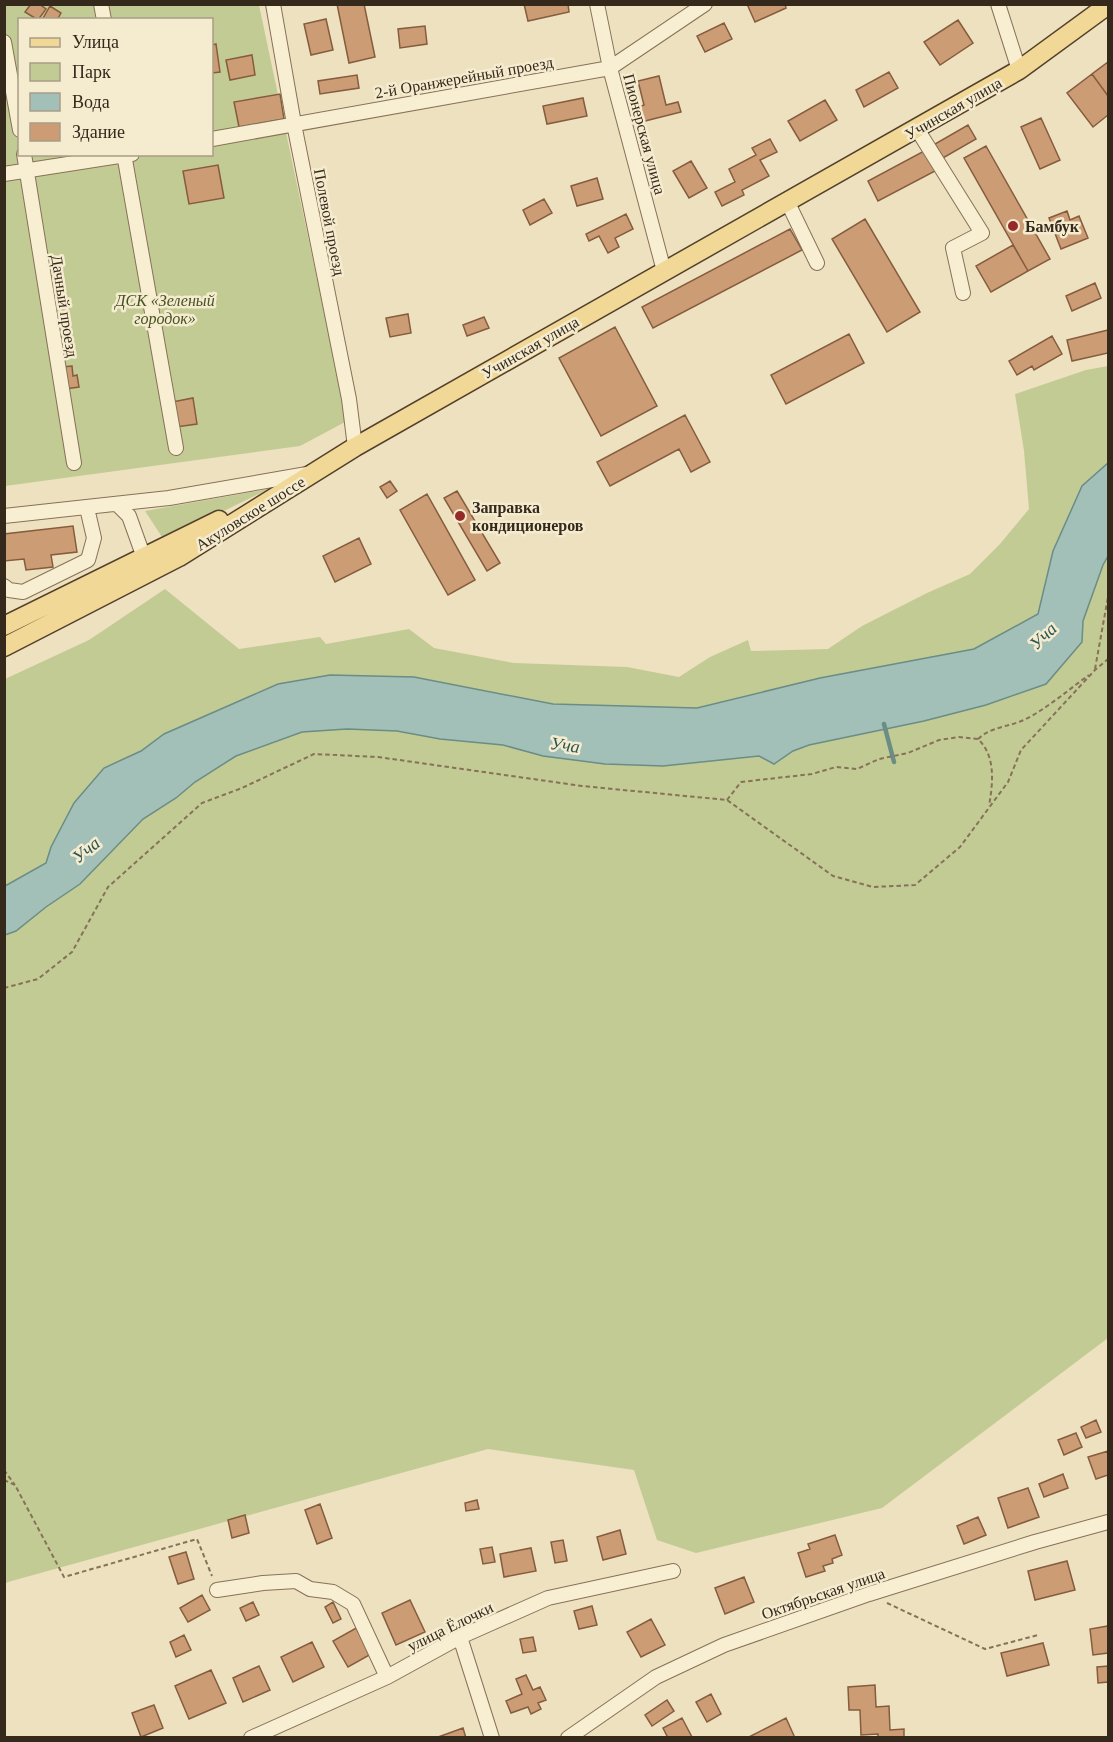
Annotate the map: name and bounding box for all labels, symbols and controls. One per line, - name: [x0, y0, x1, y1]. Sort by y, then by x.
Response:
- legend: [18, 18, 213, 156]
- text: Улица: [72, 32, 119, 52]
- street label: 2-й Оранжерейный проезд: [374, 53, 555, 103]
- text: Парк: [72, 62, 111, 82]
- street label: Пионерская улица: [619, 72, 669, 197]
- street label: Учинская улица: [902, 74, 1005, 144]
- text: Вода: [72, 92, 110, 112]
- text: Здание: [72, 122, 125, 142]
- street label: Полевой проезд: [310, 167, 348, 277]
- place label: Бамбук: [1025, 218, 1080, 236]
- marker: Бамбук: [1006, 219, 1020, 233]
- street label: Дачный проезд: [47, 254, 81, 359]
- park label: ДСК «Зеленый городок»: [113, 292, 215, 328]
- street label: Учинская улица: [479, 313, 582, 383]
- street label: Акуловское шоссе: [193, 473, 308, 555]
- place label: Заправка кондиционеров: [472, 499, 584, 535]
- marker: Заправка кондиционеров: [453, 509, 467, 523]
- water label: Уча: [1025, 618, 1061, 654]
- water label: Уча: [549, 733, 581, 757]
- water label: Уча: [68, 833, 104, 867]
- street label: Октябрьская улица: [759, 1564, 887, 1624]
- street label: улица Ёлочки: [405, 1598, 497, 1655]

